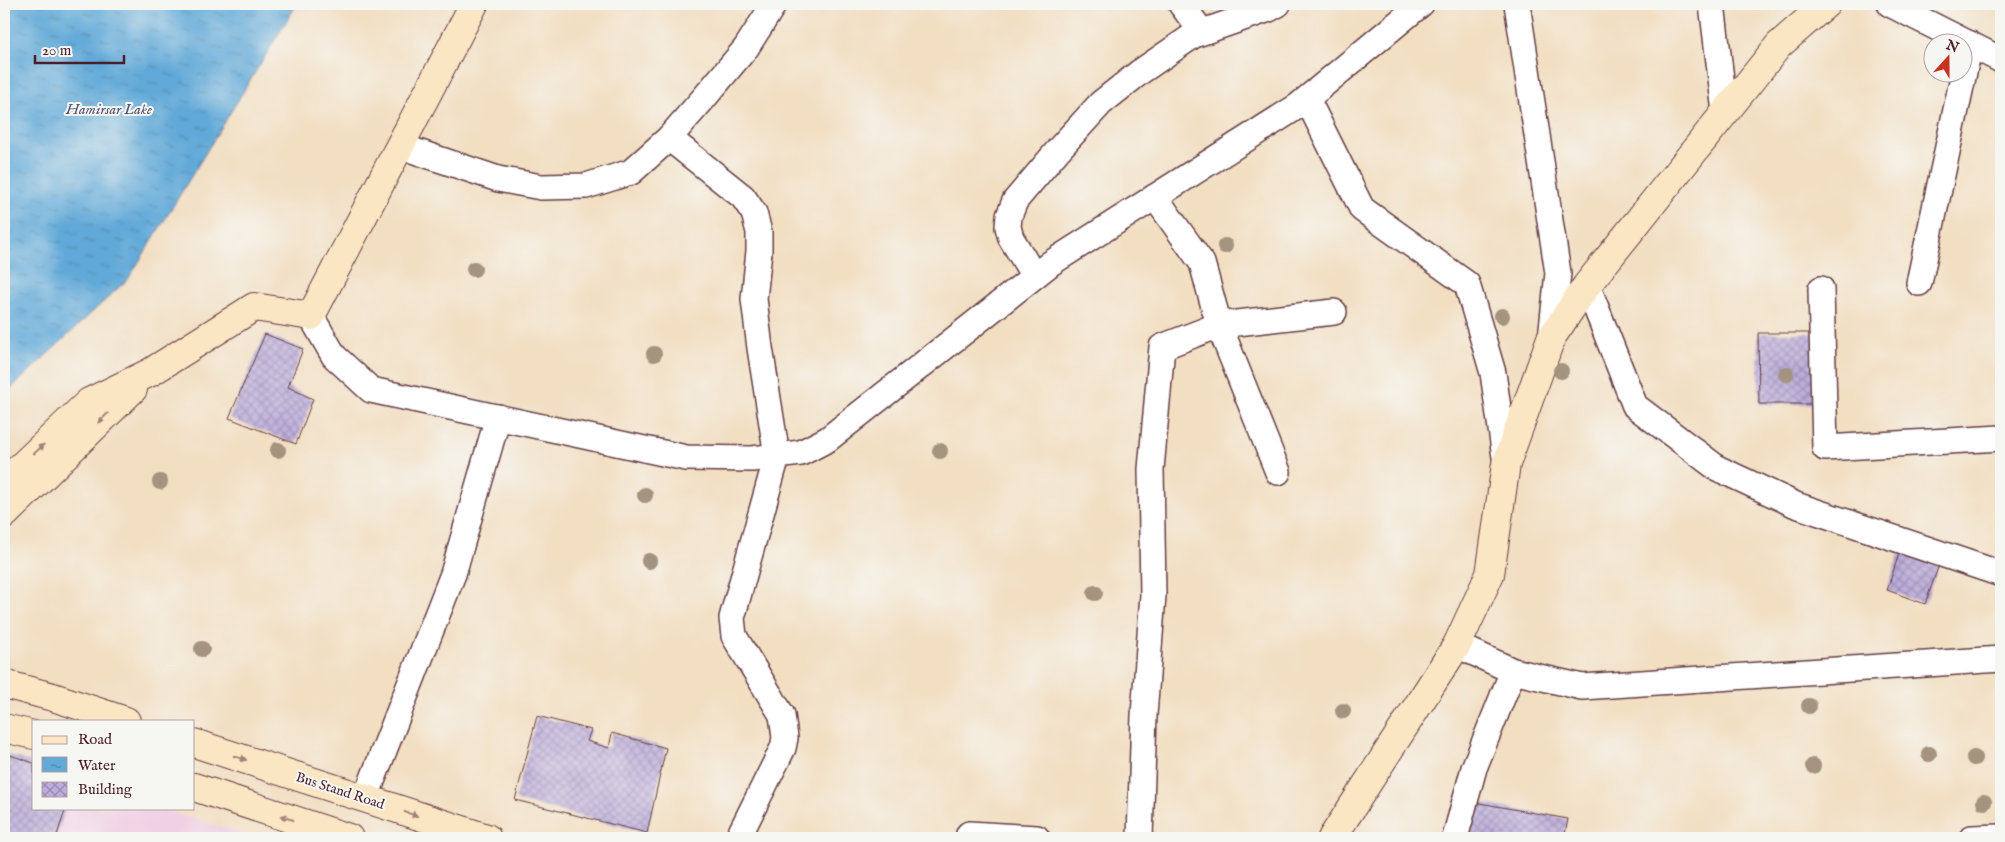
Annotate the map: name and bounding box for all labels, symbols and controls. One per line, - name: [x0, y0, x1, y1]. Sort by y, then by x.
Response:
- scale bar: [35, 32, 124, 64]
- north arrow: [1922, 32, 1972, 82]
- text: N: [1942, 36, 1961, 57]
- text: 20 m: [42, 41, 72, 60]
- water label: Hamirsar Lake: [65, 100, 152, 119]
- one-way arrow: [98, 412, 110, 424]
- one-way arrow: [33, 443, 45, 455]
- legend: [32, 720, 195, 810]
- text: Road: [78, 730, 113, 749]
- one-way arrow: [233, 754, 248, 762]
- text: Water: [78, 756, 116, 775]
- street label: Bus Stand Road: [293, 768, 387, 814]
- text: Building: [78, 780, 133, 799]
- one-way arrow: [404, 811, 419, 819]
- one-way arrow: [279, 813, 294, 821]

